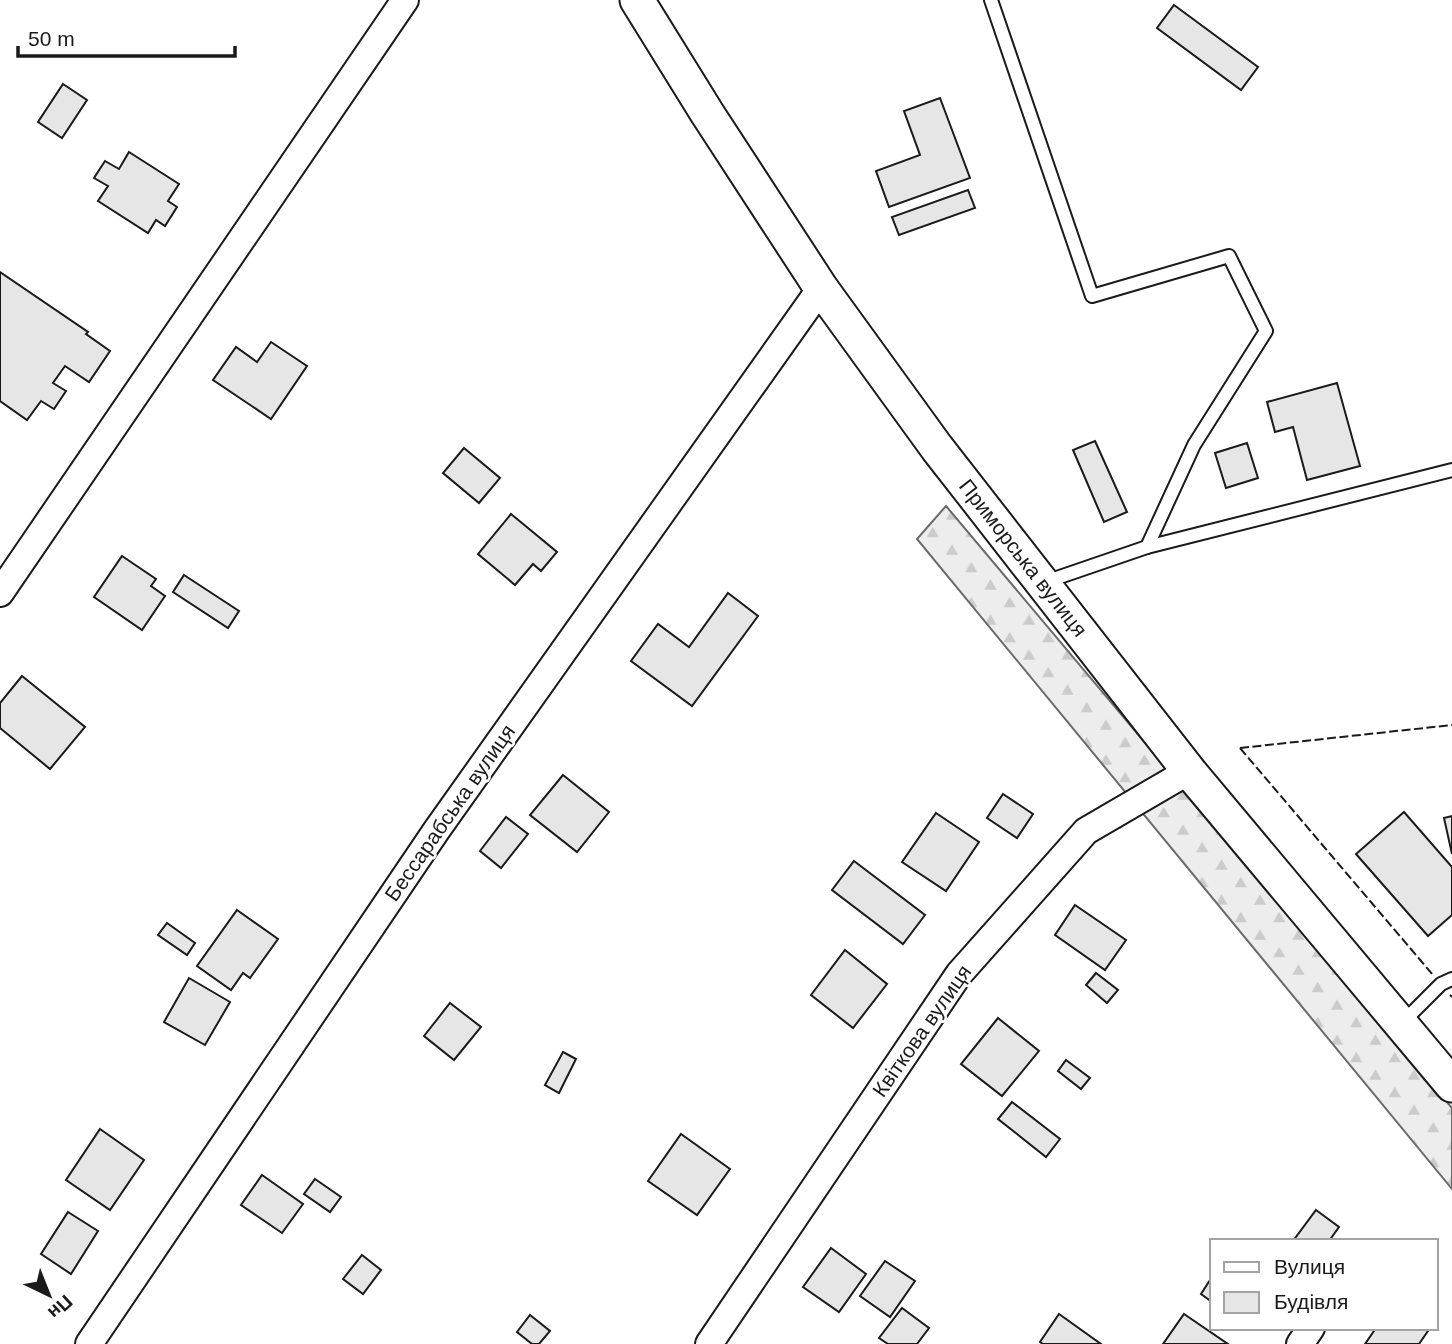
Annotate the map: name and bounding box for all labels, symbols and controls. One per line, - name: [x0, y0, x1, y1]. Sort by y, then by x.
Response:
- scale bar: [18, 14, 234, 58]
- text: 50 m: [28, 27, 75, 50]
- street label: Приморська вулиця: [955, 475, 1092, 641]
- street label: Бессарабська вулиця: [380, 720, 519, 905]
- street label: Квіткова вулиця: [868, 960, 976, 1101]
- legend: [1210, 1239, 1438, 1330]
- text: Вулиця: [1274, 1255, 1345, 1278]
- north arrow: [14, 1260, 84, 1330]
- text: Будівля: [1274, 1290, 1348, 1313]
- text: Пн: [44, 1291, 77, 1323]

